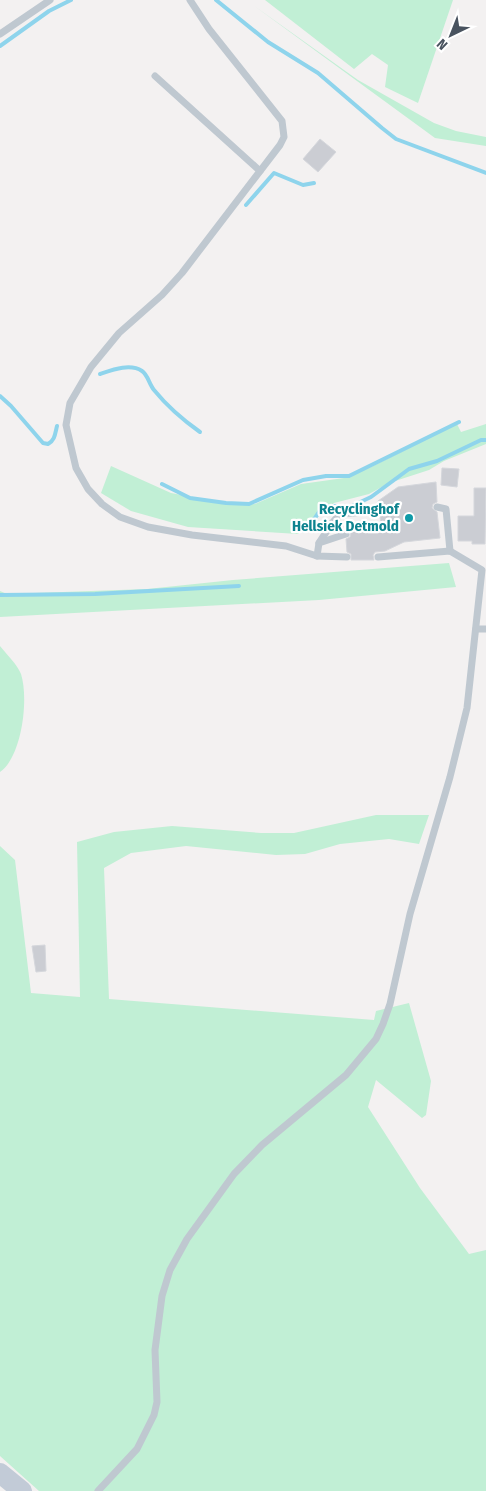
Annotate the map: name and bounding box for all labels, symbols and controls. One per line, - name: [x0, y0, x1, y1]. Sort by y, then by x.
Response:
- north arrow: [426, 10, 476, 60]
- text: N: [434, 35, 451, 53]
- place label: Recyclinghof Hellsiek Detmold: [292, 500, 400, 535]
- marker: Recyclinghof Hellsiek Detmold: [403, 512, 415, 524]

